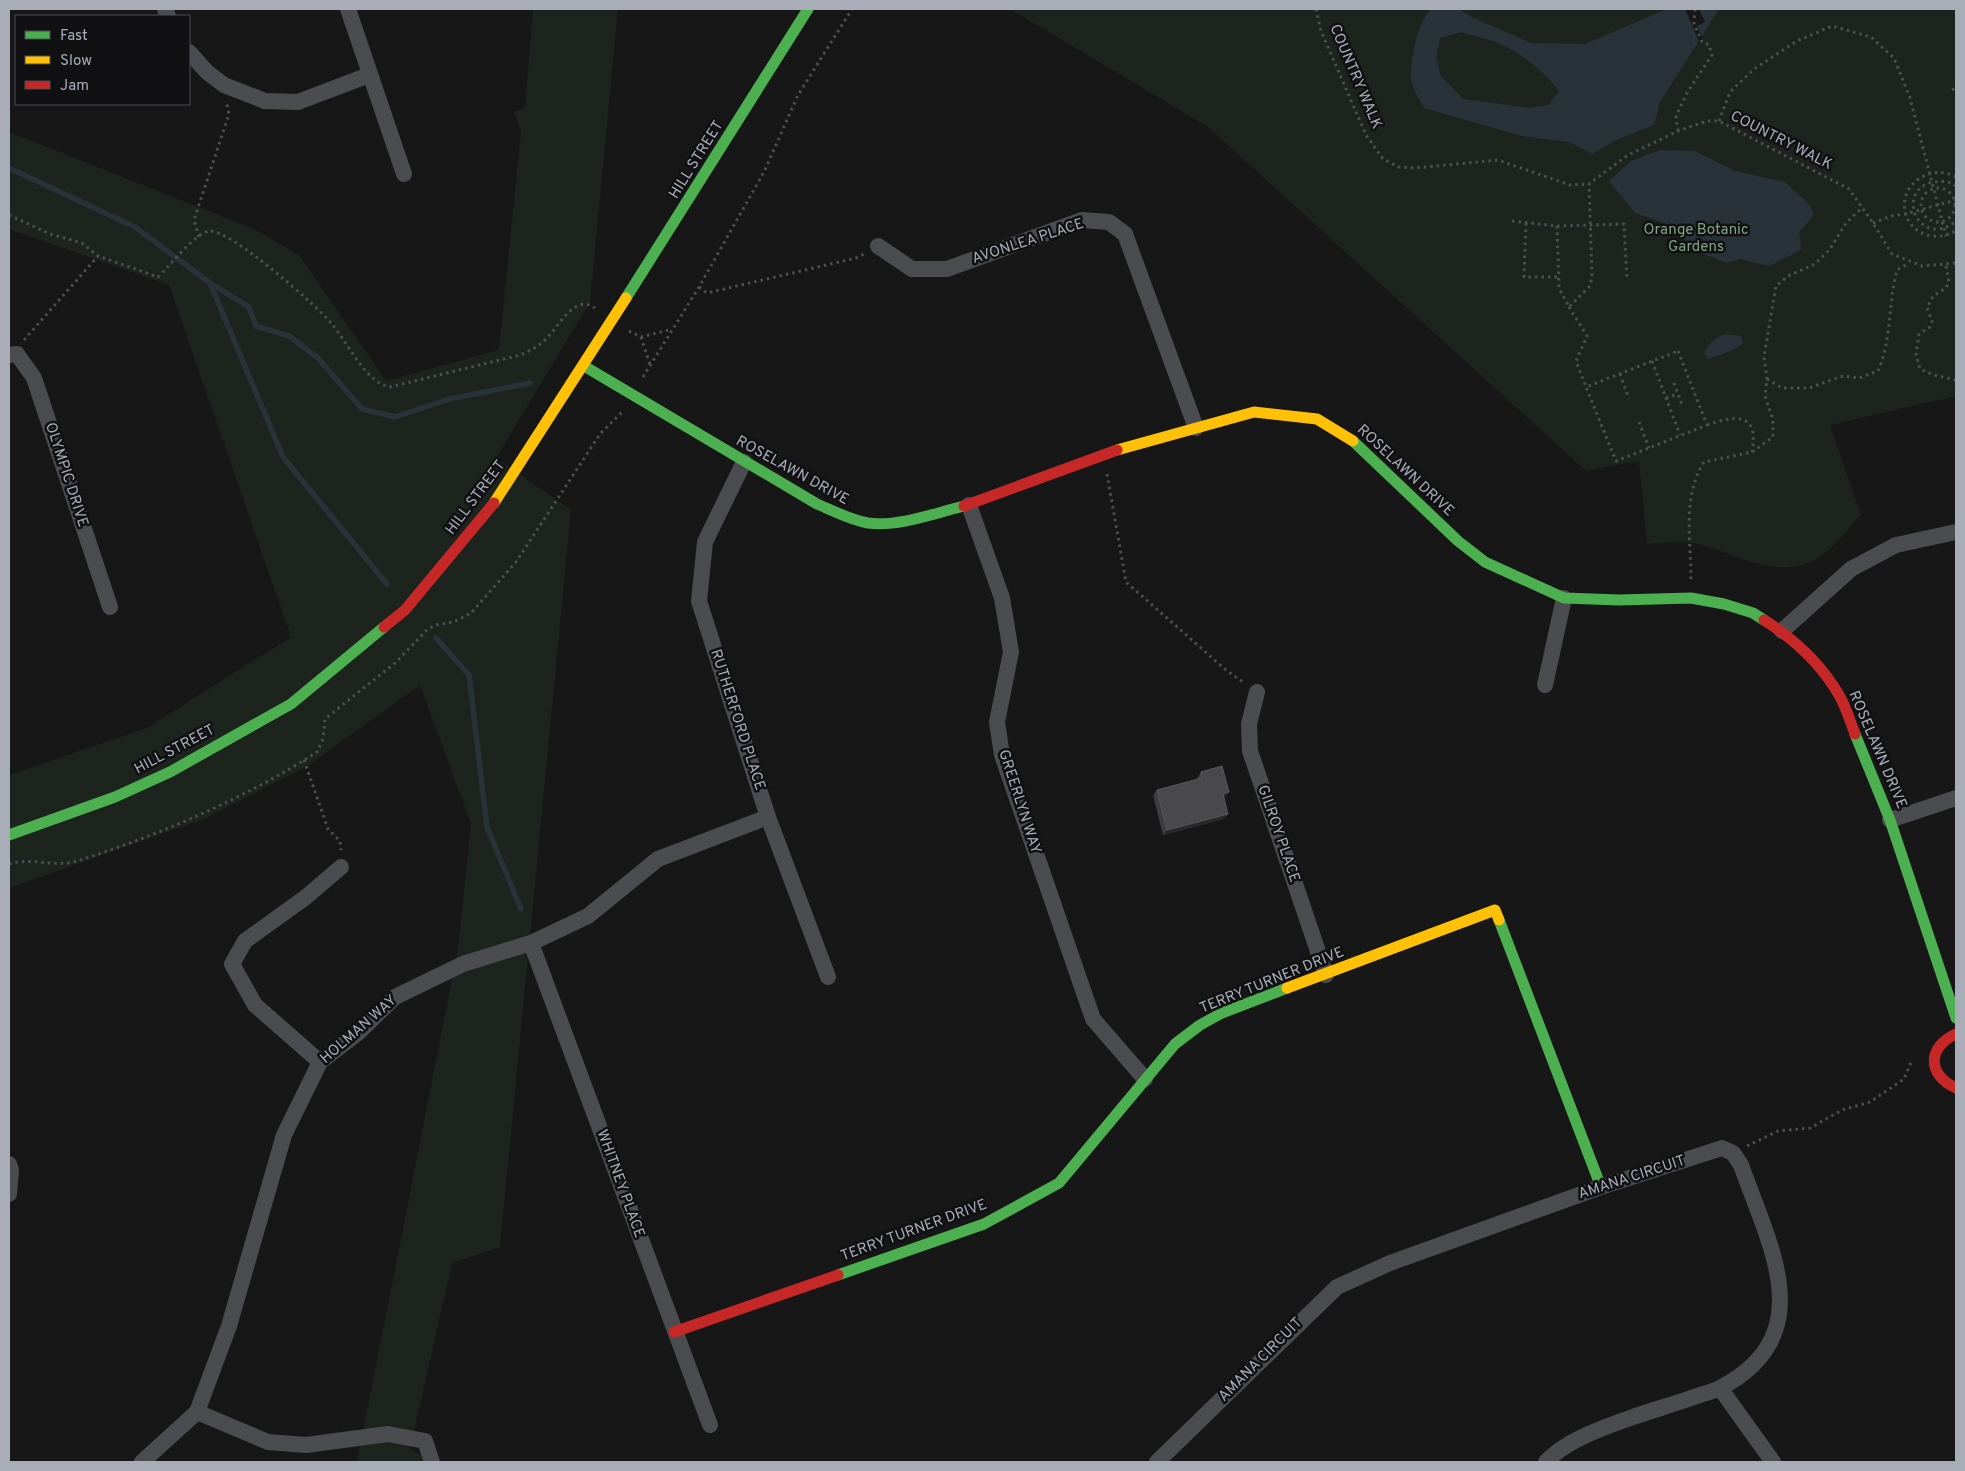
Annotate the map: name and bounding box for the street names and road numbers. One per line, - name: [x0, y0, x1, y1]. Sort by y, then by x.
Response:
- street label: COUNTRY WALK: [1324, 22, 1386, 132]
- street label: COUNTRY WALK: [1727, 107, 1835, 175]
- street label: HILL STREET: [665, 117, 729, 203]
- street label: AVONLEA PLACE: [970, 215, 1086, 269]
- street label: OLYMPIC DRIVE: [40, 420, 92, 530]
- street label: ROSELAWN DRIVE: [1352, 421, 1458, 521]
- street label: ROSELAWN DRIVE: [732, 432, 852, 510]
- street label: HILL STREET: [442, 457, 510, 539]
- street label: RUTHERFORD PLACE: [705, 647, 769, 793]
- street label: ROSELAWN DRIVE: [1844, 688, 1910, 812]
- street label: HILL STREET: [131, 721, 219, 779]
- street label: GREERLYN WAY: [993, 747, 1045, 857]
- street label: GILROY PLACE: [1252, 783, 1304, 885]
- street label: TERRY TURNER DRIVE: [1197, 943, 1347, 1019]
- street label: HOLMAN WAY: [317, 991, 402, 1069]
- street label: WHITNEY PLACE: [592, 1127, 648, 1241]
- street label: AMANA CIRCUIT: [1576, 1152, 1688, 1204]
- street label: TERRY TURNER DRIVE: [838, 1196, 990, 1266]
- street label: AMANA CIRCUIT: [1215, 1314, 1307, 1406]

